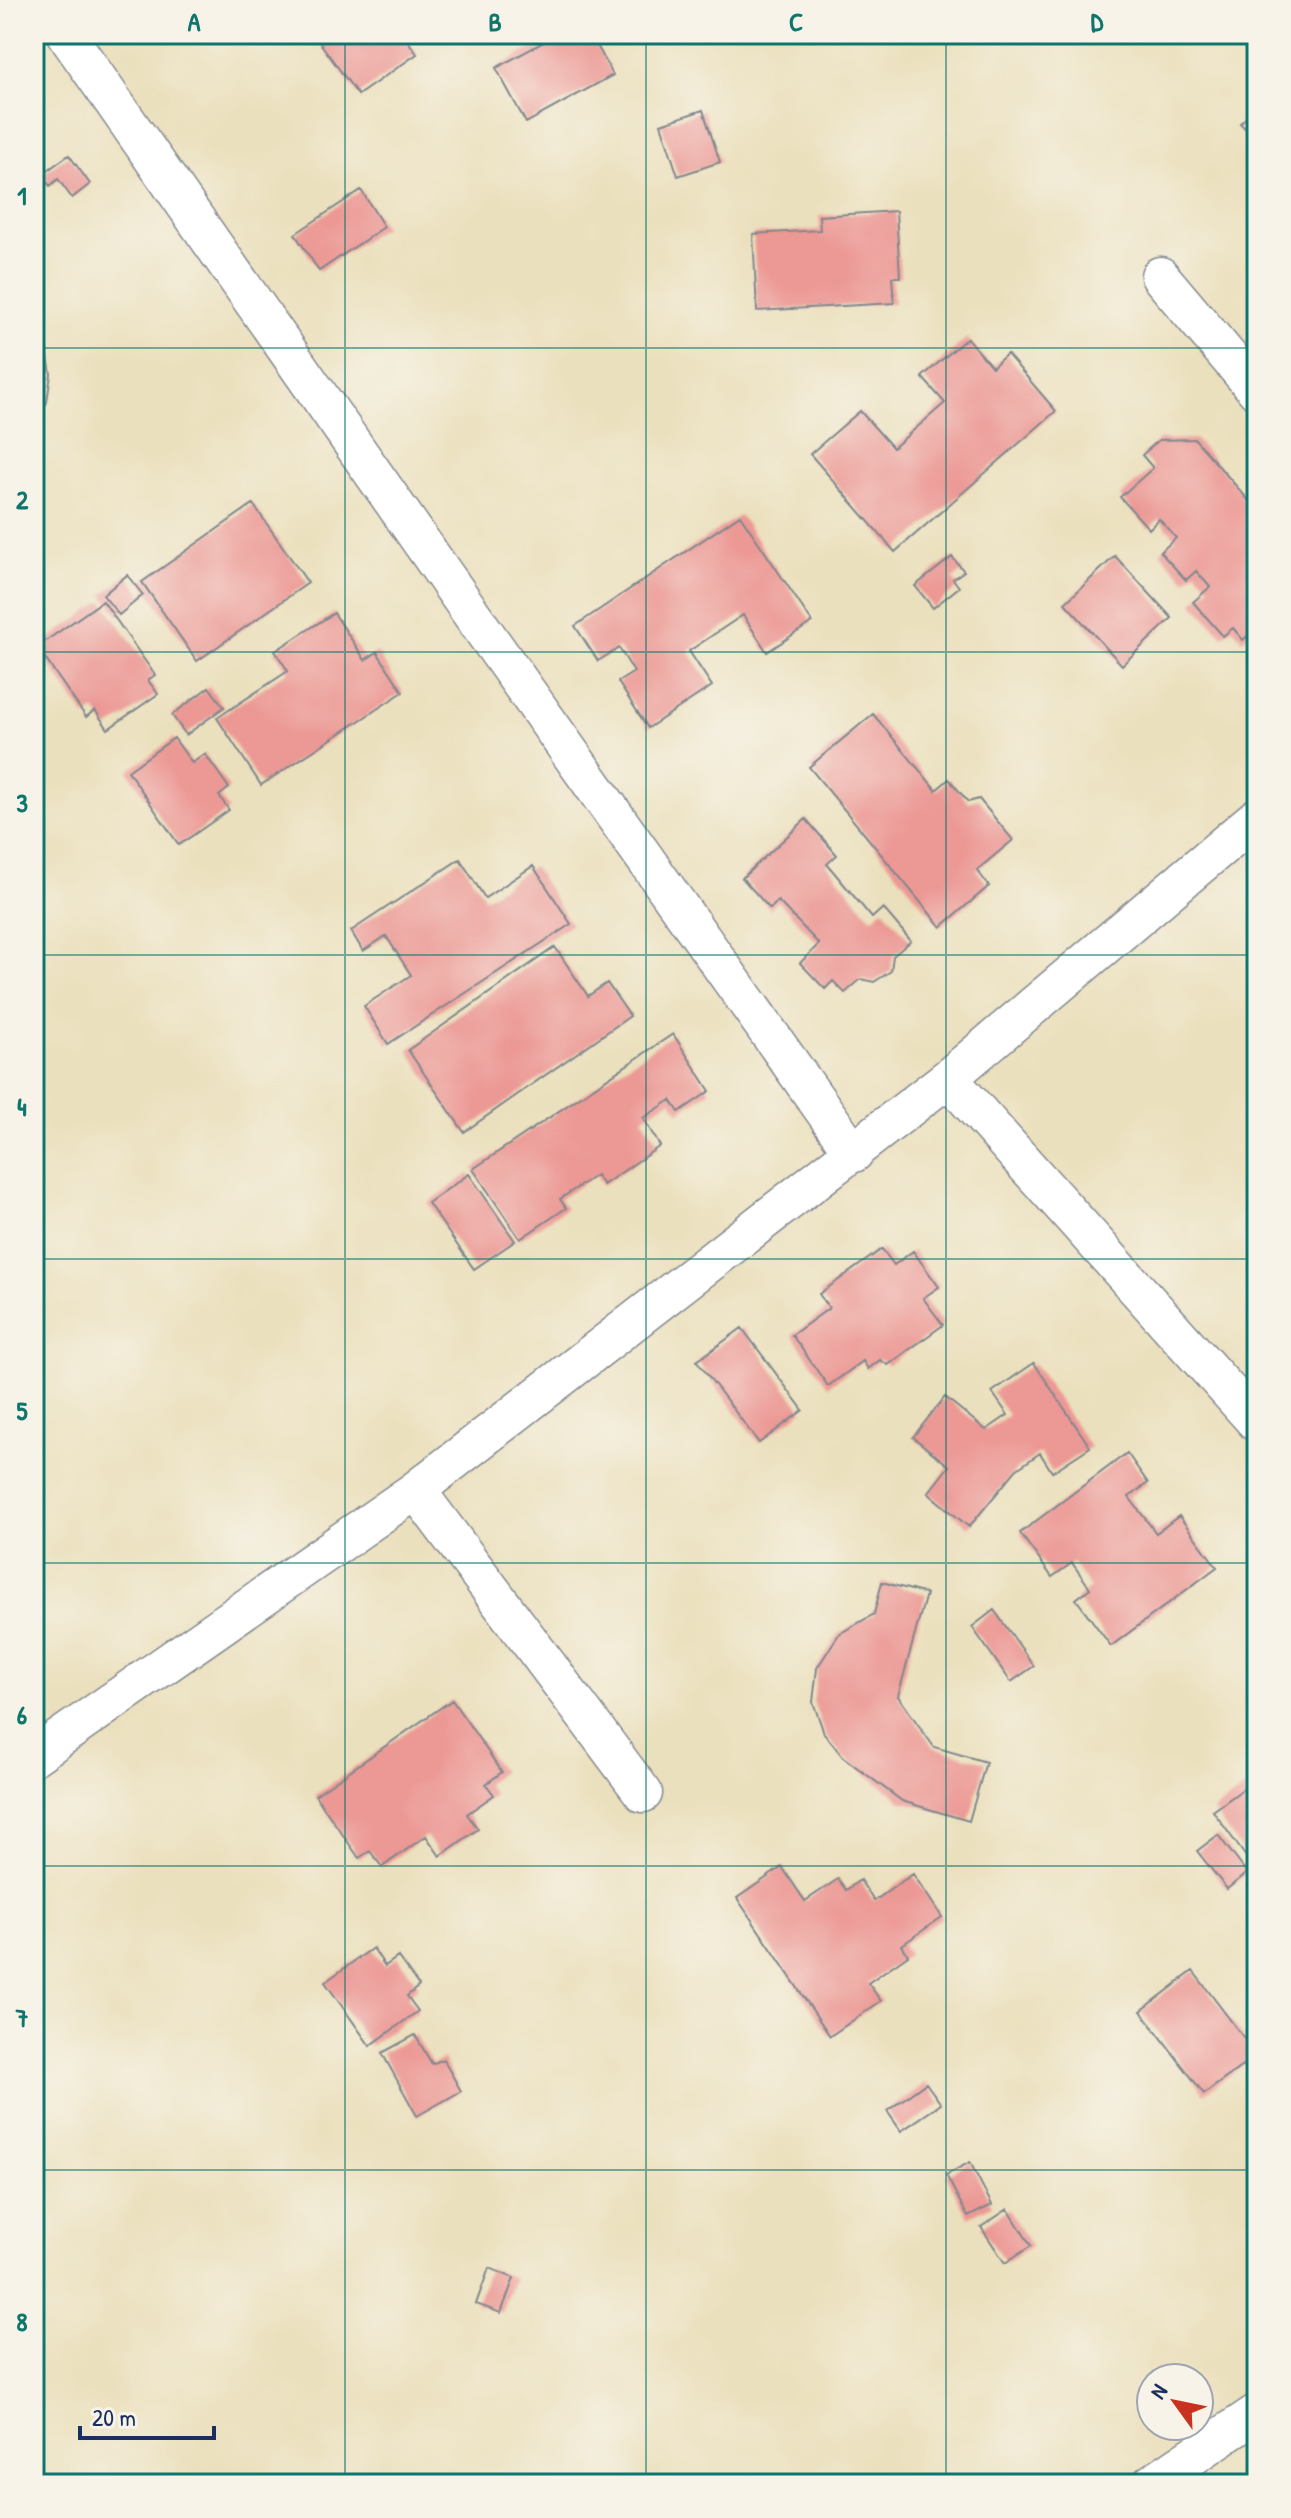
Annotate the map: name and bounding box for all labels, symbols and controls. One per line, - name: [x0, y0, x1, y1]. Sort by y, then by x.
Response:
- text: A: [188, 4, 201, 39]
- text: B: [488, 4, 502, 39]
- text: C: [789, 4, 803, 39]
- text: D: [1091, 4, 1104, 39]
- text: 1: [17, 178, 27, 213]
- text: 2: [16, 482, 29, 517]
- text: 3: [16, 785, 28, 820]
- text: 4: [17, 1089, 27, 1124]
- text: 5: [17, 1393, 28, 1428]
- text: 6: [17, 1697, 28, 1732]
- text: 7: [15, 2000, 29, 2035]
- text: 8: [16, 2304, 28, 2339]
- north arrow: [1135, 2362, 1215, 2442]
- text: N: [1142, 2378, 1174, 2404]
- scale bar: [80, 2390, 214, 2440]
- text: 20 m: [92, 2401, 136, 2433]

